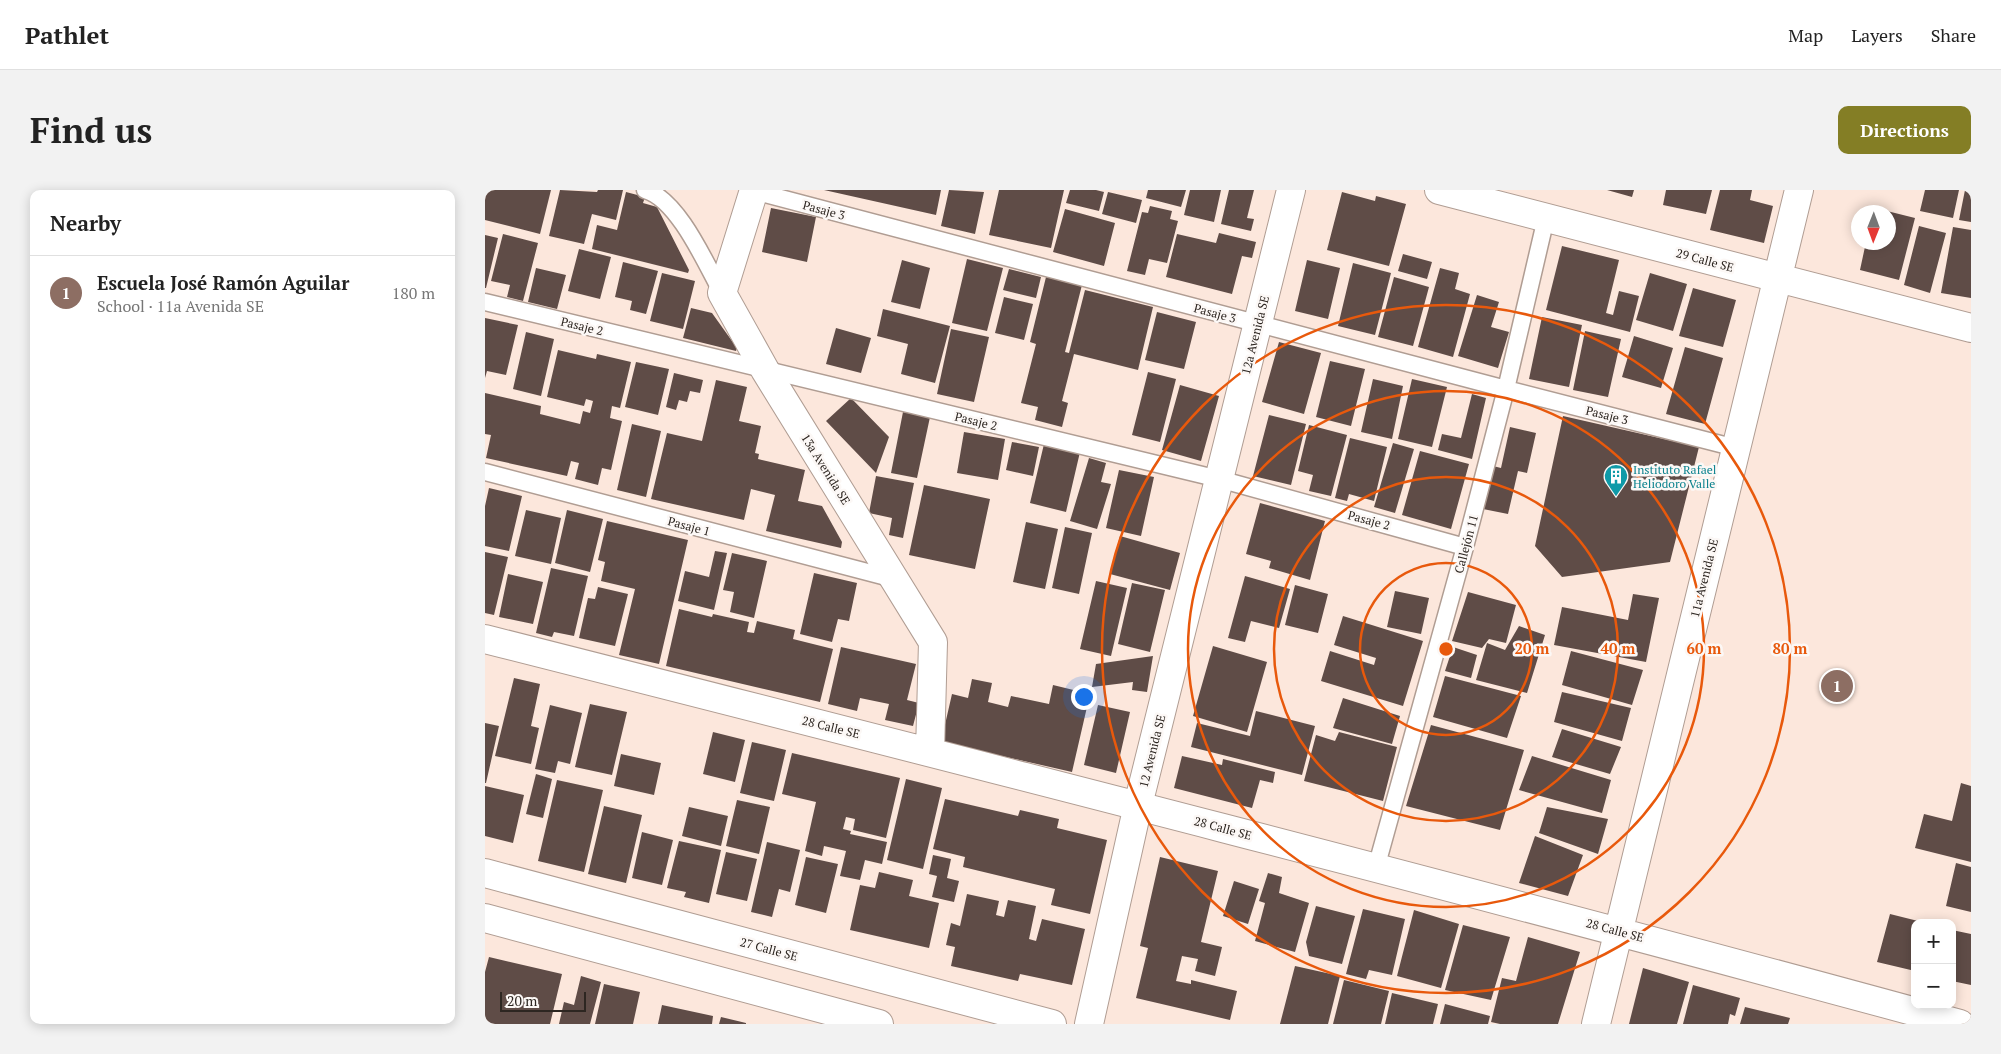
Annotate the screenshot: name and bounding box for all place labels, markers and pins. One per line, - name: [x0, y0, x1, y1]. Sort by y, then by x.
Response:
- place label: Instituto Rafael Heliodoro Valle: [1633, 462, 1717, 491]
- building icon: Instituto Rafael Heliodoro Valle: [1603, 463, 1629, 497]
- centre of rings: [1437, 640, 1455, 658]
- pin: 1: [1821, 667, 1853, 705]

